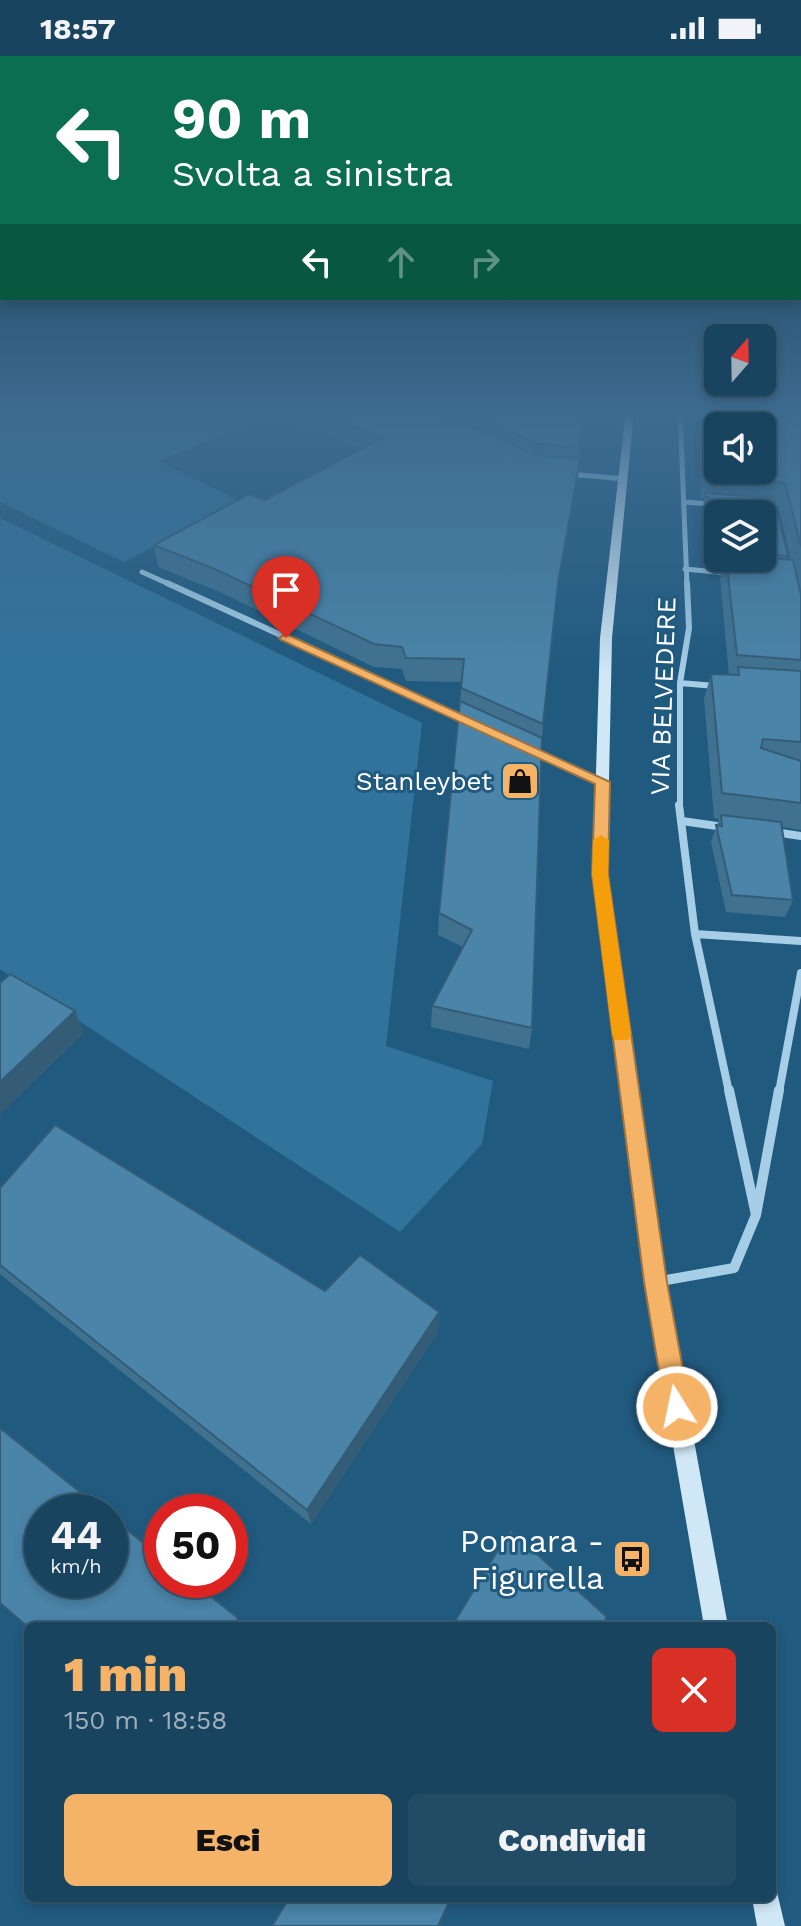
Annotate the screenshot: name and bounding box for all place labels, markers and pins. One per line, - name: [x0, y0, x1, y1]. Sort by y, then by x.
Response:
- pin: [252, 556, 320, 638]
- shop icon: Stanleybet: [499, 760, 541, 802]
- place label: Stanleybet: [356, 766, 492, 796]
- place label: Pomara - Figurella: [460, 1522, 604, 1597]
- bus stop icon: Pomara - Figurella: [611, 1538, 653, 1580]

